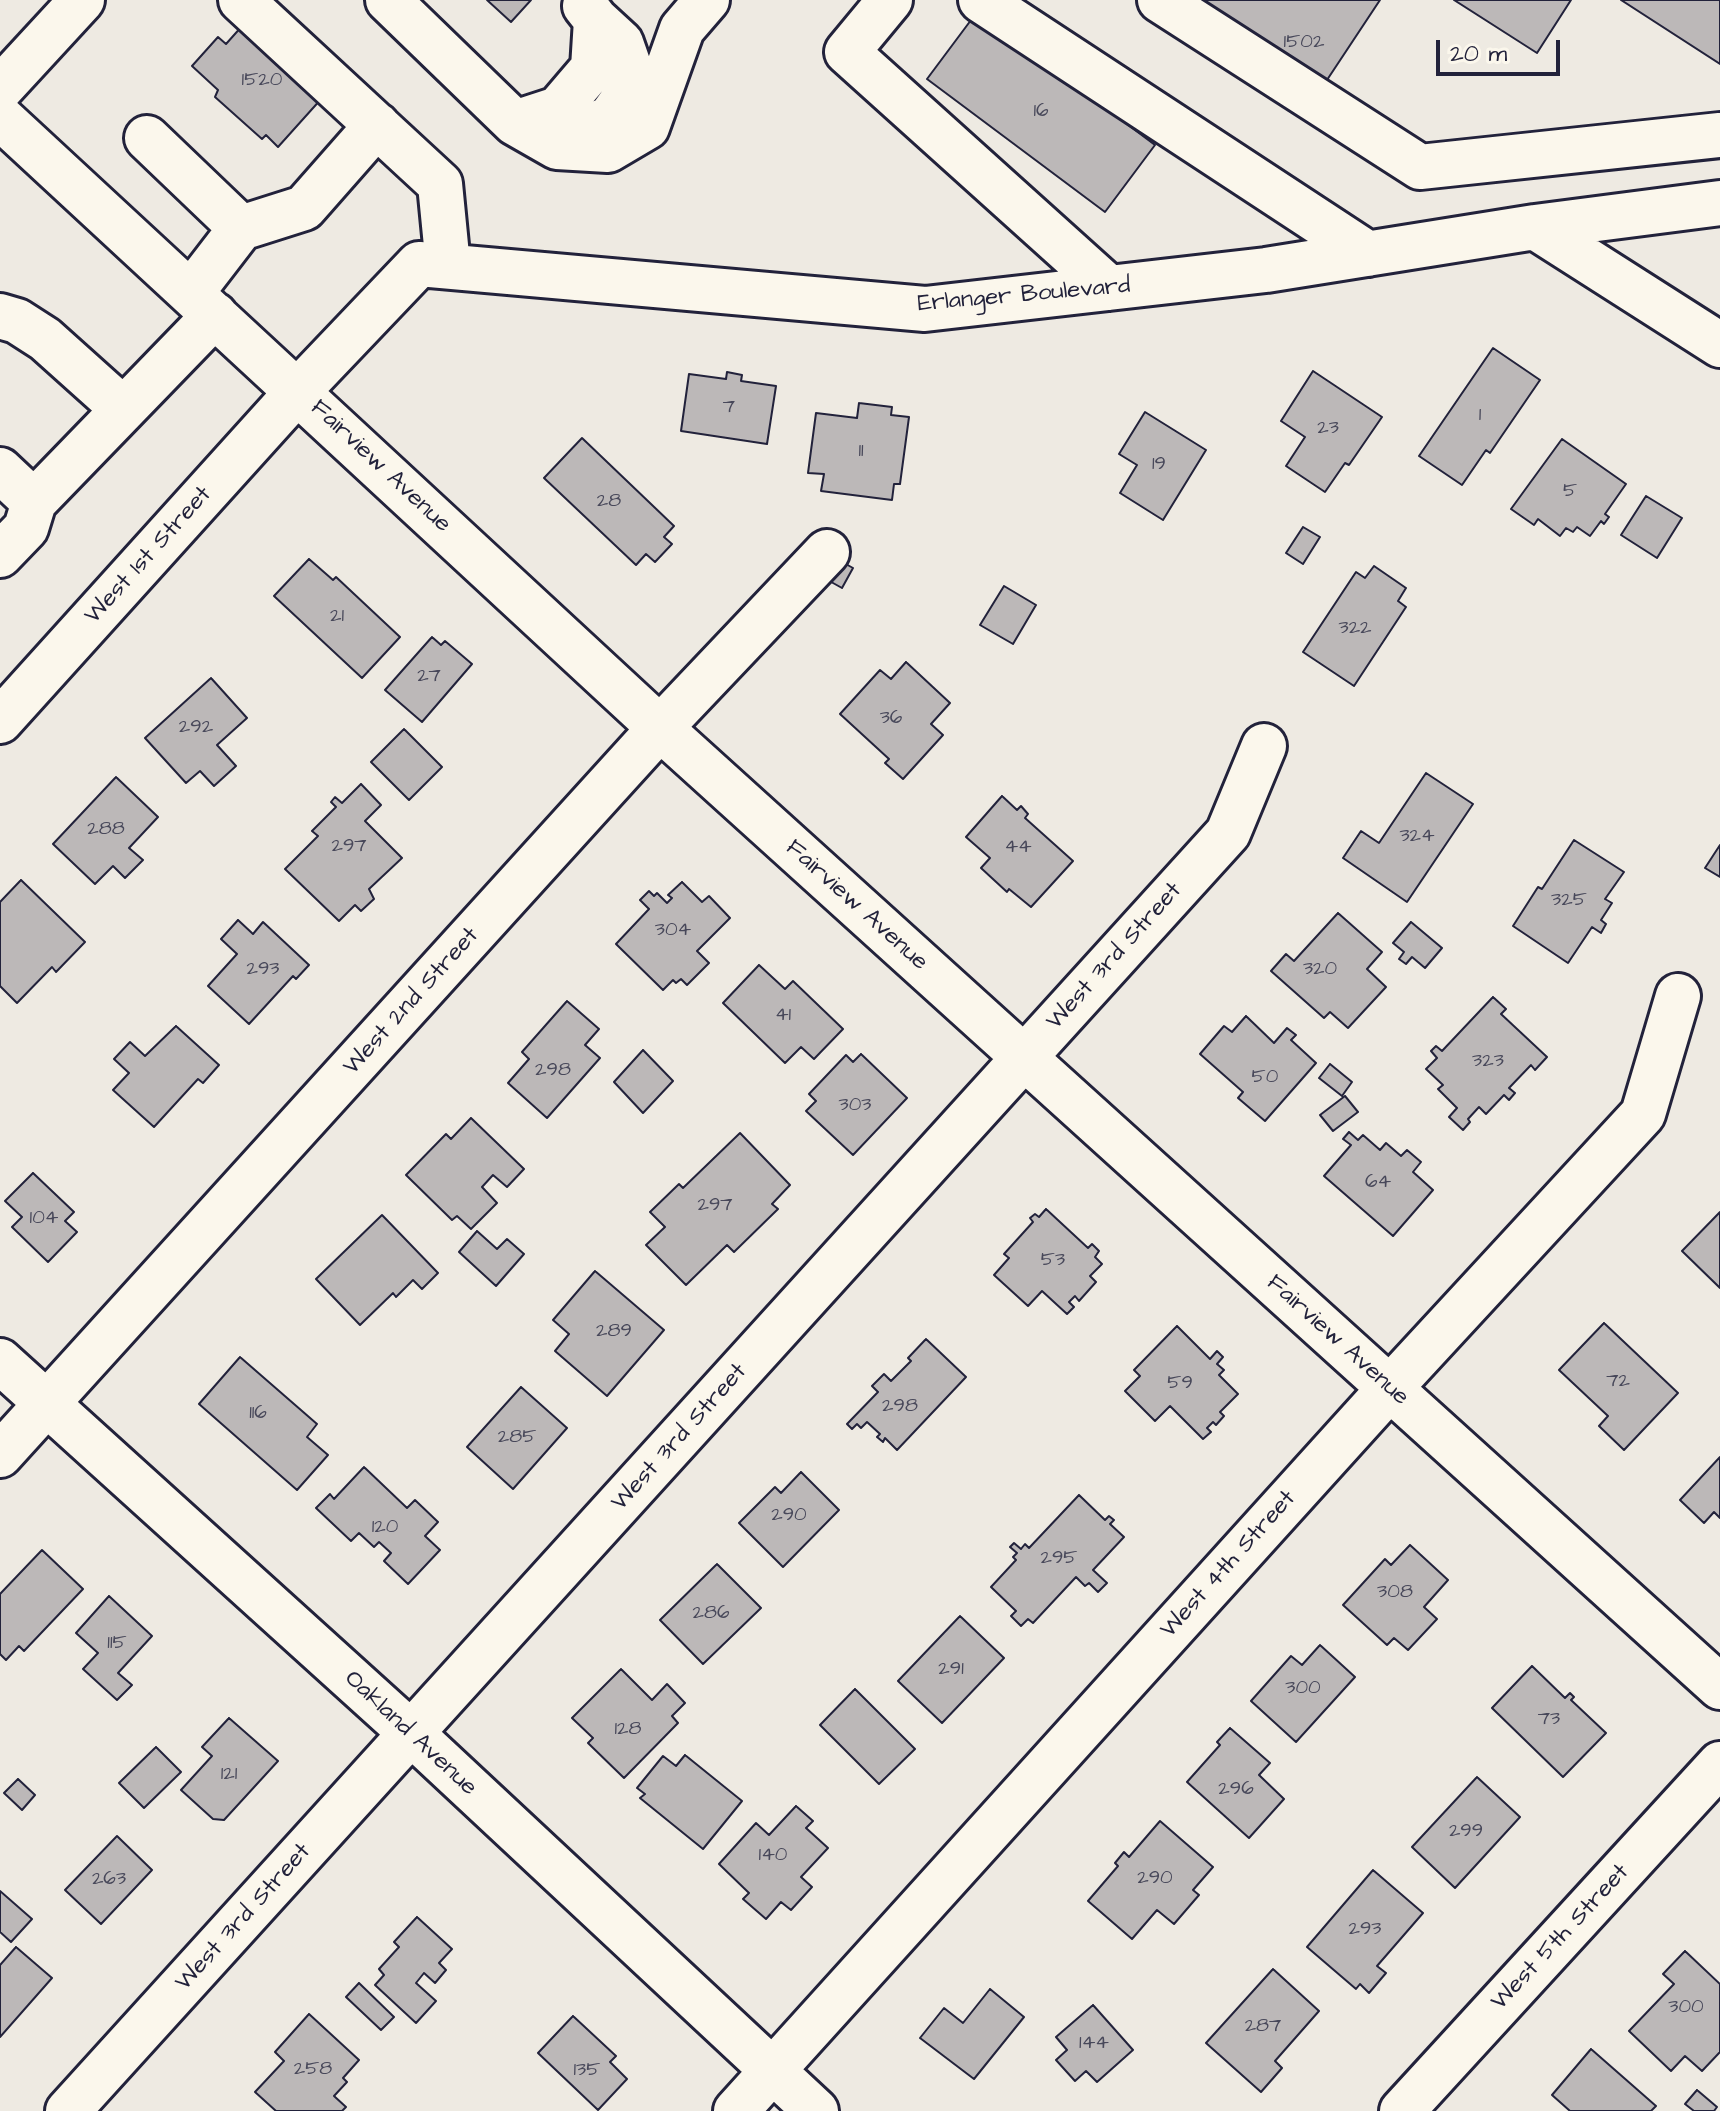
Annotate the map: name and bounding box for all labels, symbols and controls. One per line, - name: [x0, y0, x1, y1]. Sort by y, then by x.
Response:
- scale bar: [1440, 24, 1564, 74]
- house number: 1502: [1284, 31, 1324, 55]
- text: 20 m: [1450, 37, 1507, 71]
- house number: 1520: [242, 69, 282, 93]
- house number: 16: [1033, 100, 1049, 124]
- street label: Erlanger Boulevard: [916, 272, 1132, 320]
- street label: Fairview Avenue: [304, 394, 456, 540]
- house number: 7: [723, 396, 735, 420]
- house number: 1: [1479, 404, 1481, 428]
- house number: 23: [1317, 417, 1339, 441]
- house number: 11: [858, 440, 864, 464]
- house number: 19: [1152, 453, 1166, 477]
- house number: 5: [1563, 480, 1577, 504]
- street label: West 1st Street: [80, 481, 218, 631]
- house number: 28: [597, 490, 621, 514]
- house number: 21: [330, 605, 344, 629]
- house number: 322: [1338, 617, 1372, 641]
- house number: 27: [417, 665, 441, 689]
- house number: 36: [880, 707, 902, 731]
- house number: 292: [179, 716, 213, 740]
- house number: 288: [87, 818, 125, 842]
- house number: 324: [1399, 825, 1435, 849]
- street label: Fairview Avenue: [779, 834, 933, 978]
- house number: 297: [331, 835, 367, 859]
- house number: 44: [1004, 836, 1032, 860]
- street label: West 3rd Street: [1041, 877, 1189, 1037]
- house number: 325: [1551, 889, 1587, 913]
- house number: 304: [655, 919, 691, 943]
- street label: West 2nd Street: [338, 922, 486, 1082]
- house number: 293: [246, 958, 280, 982]
- house number: 320: [1303, 958, 1337, 982]
- house number: 41: [775, 1004, 791, 1028]
- house number: 323: [1472, 1050, 1504, 1074]
- house number: 298: [535, 1059, 571, 1083]
- house number: 50: [1252, 1066, 1278, 1090]
- house number: 303: [839, 1094, 871, 1118]
- house number: 64: [1365, 1171, 1391, 1195]
- house number: 297: [697, 1194, 733, 1218]
- house number: 104: [30, 1207, 58, 1231]
- house number: 53: [1041, 1249, 1065, 1273]
- street label: Fairview Avenue: [1260, 1269, 1414, 1413]
- house number: 289: [596, 1320, 632, 1344]
- street label: West 3rd Street: [606, 1358, 754, 1518]
- house number: 72: [1606, 1370, 1630, 1394]
- house number: 59: [1167, 1372, 1193, 1396]
- house number: 298: [882, 1395, 918, 1419]
- house number: 116: [249, 1402, 267, 1426]
- house number: 285: [498, 1426, 536, 1450]
- street label: West 4th Street: [1155, 1485, 1303, 1645]
- house number: 290: [771, 1504, 807, 1528]
- house number: 120: [372, 1516, 398, 1540]
- house number: 295: [1041, 1547, 1077, 1571]
- house number: 308: [1377, 1581, 1413, 1605]
- house number: 286: [693, 1602, 729, 1626]
- house number: 115: [107, 1632, 127, 1656]
- house number: 291: [938, 1658, 964, 1682]
- street label: Oakland Avenue: [338, 1665, 482, 1803]
- house number: 300: [1285, 1677, 1321, 1701]
- house number: 73: [1538, 1708, 1560, 1732]
- house number: 128: [615, 1718, 641, 1742]
- house number: 121: [221, 1763, 237, 1787]
- house number: 296: [1218, 1778, 1254, 1802]
- house number: 299: [1449, 1820, 1483, 1844]
- street label: West 3rd Street: [170, 1838, 318, 1998]
- house number: 140: [759, 1844, 787, 1868]
- street label: West 5th Street: [1486, 1859, 1636, 2017]
- house number: 290: [1137, 1867, 1173, 1891]
- house number: 263: [92, 1868, 126, 1892]
- house number: 293: [1348, 1918, 1382, 1942]
- house number: 300: [1668, 1996, 1704, 2020]
- house number: 287: [1245, 2015, 1281, 2039]
- house number: 144: [1079, 2032, 1109, 2056]
- house number: 258: [294, 2058, 332, 2082]
- house number: 135: [574, 2059, 600, 2083]

